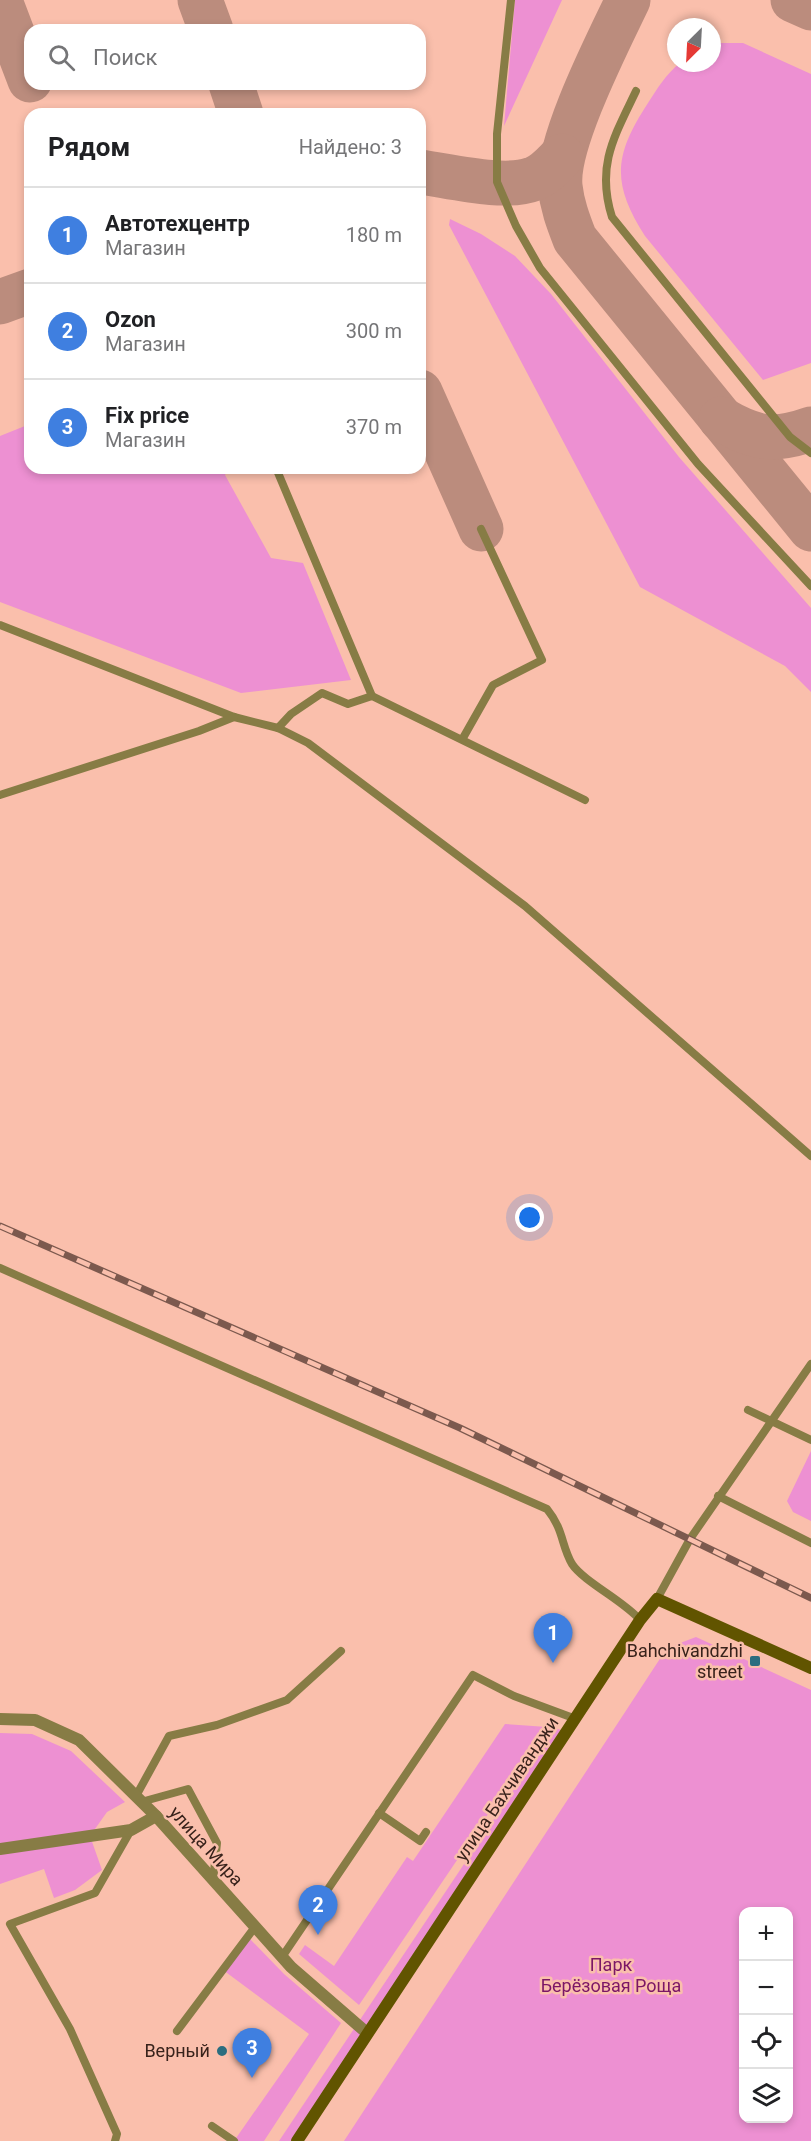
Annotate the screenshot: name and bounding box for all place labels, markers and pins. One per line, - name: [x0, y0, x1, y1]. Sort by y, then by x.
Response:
- pin: 1: [534, 1614, 572, 1663]
- place label: Bahchivandzhi street: [627, 1640, 743, 1682]
- marker: Bahchivandzhi street: [748, 1654, 762, 1668]
- pin: 2: [298, 1886, 338, 1935]
- pin: 3: [232, 2028, 272, 2078]
- place label: Верный: [144, 2040, 210, 2061]
- marker: Верный: [215, 2044, 229, 2058]

